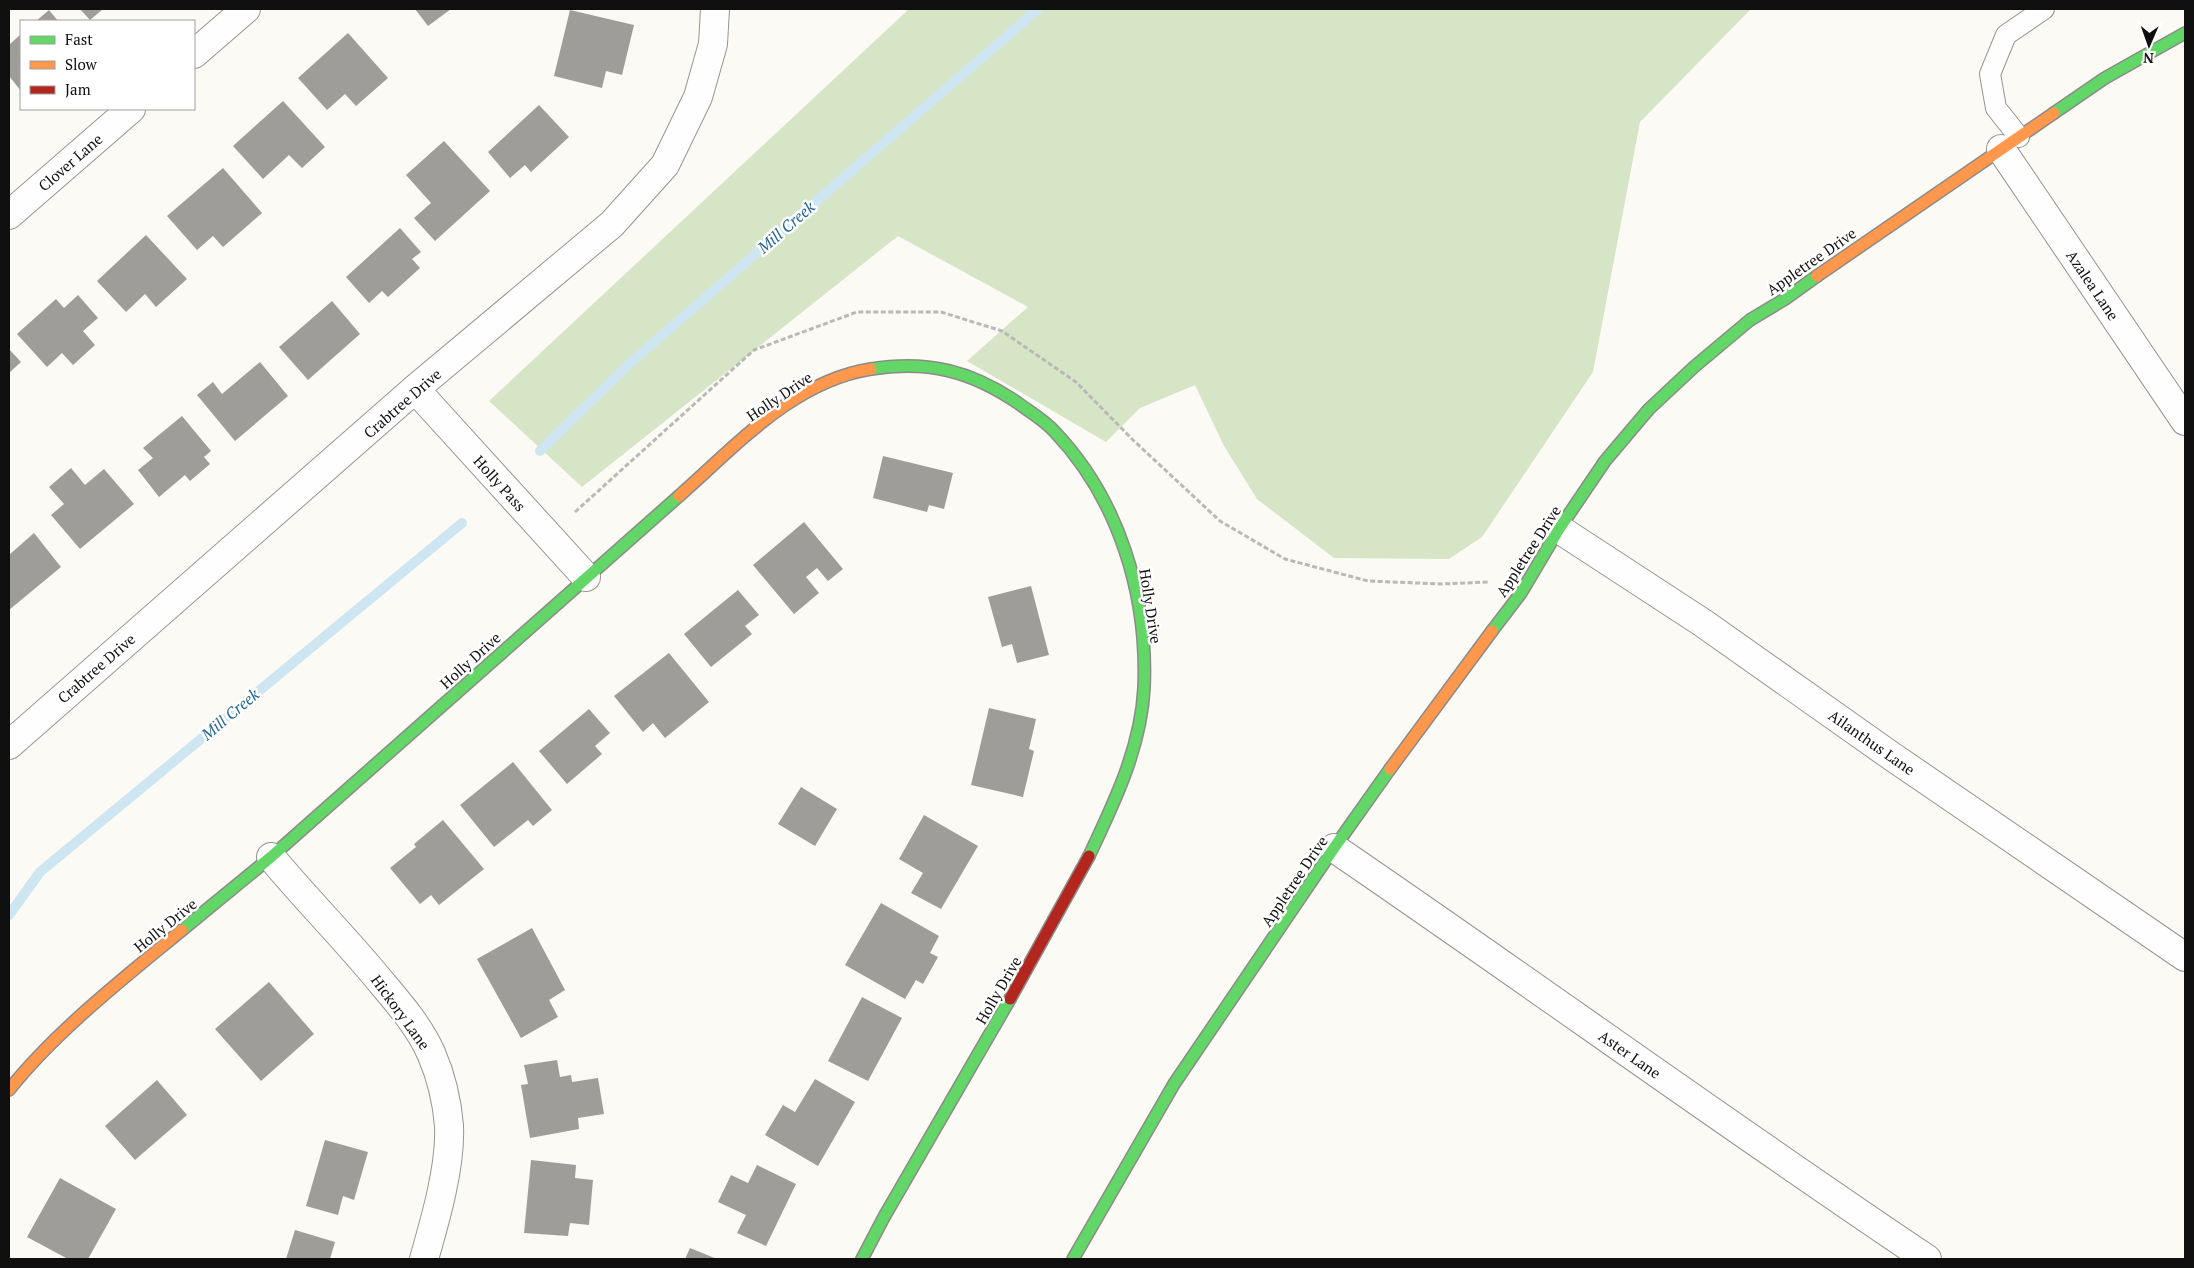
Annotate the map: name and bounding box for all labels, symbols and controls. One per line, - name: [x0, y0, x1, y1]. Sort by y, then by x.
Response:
- legend: [20, 20, 195, 110]
- north arrow: [2124, 20, 2174, 70]
- text: Fast: [65, 29, 93, 49]
- text: N: [2143, 49, 2154, 68]
- text: Slow: [65, 54, 98, 74]
- text: Jam: [65, 79, 91, 99]
- street label: Clover Lane: [34, 129, 106, 195]
- water label: Mill Creek: [752, 196, 820, 259]
- street label: Appletree Drive: [1762, 223, 1860, 299]
- street label: Azalea Lane: [2062, 246, 2124, 324]
- street label: Crabtree Drive: [359, 364, 445, 442]
- street label: Holly Drive: [742, 367, 816, 425]
- street label: Holly Pass: [469, 451, 531, 515]
- street label: Appletree Drive: [1491, 501, 1565, 601]
- street label: Holly Drive: [1135, 567, 1167, 645]
- street label: Holly Drive: [435, 627, 505, 693]
- street label: Crabtree Drive: [53, 629, 139, 707]
- water label: Mill Creek: [196, 683, 264, 745]
- street label: Ailanthus Lane: [1825, 705, 1919, 779]
- street label: Appletree Drive: [1256, 832, 1332, 930]
- street label: Holly Drive: [129, 894, 201, 956]
- street label: Holly Drive: [971, 952, 1025, 1028]
- street label: Hickory Lane: [367, 971, 435, 1053]
- street label: Aster Lane: [1595, 1025, 1665, 1083]

